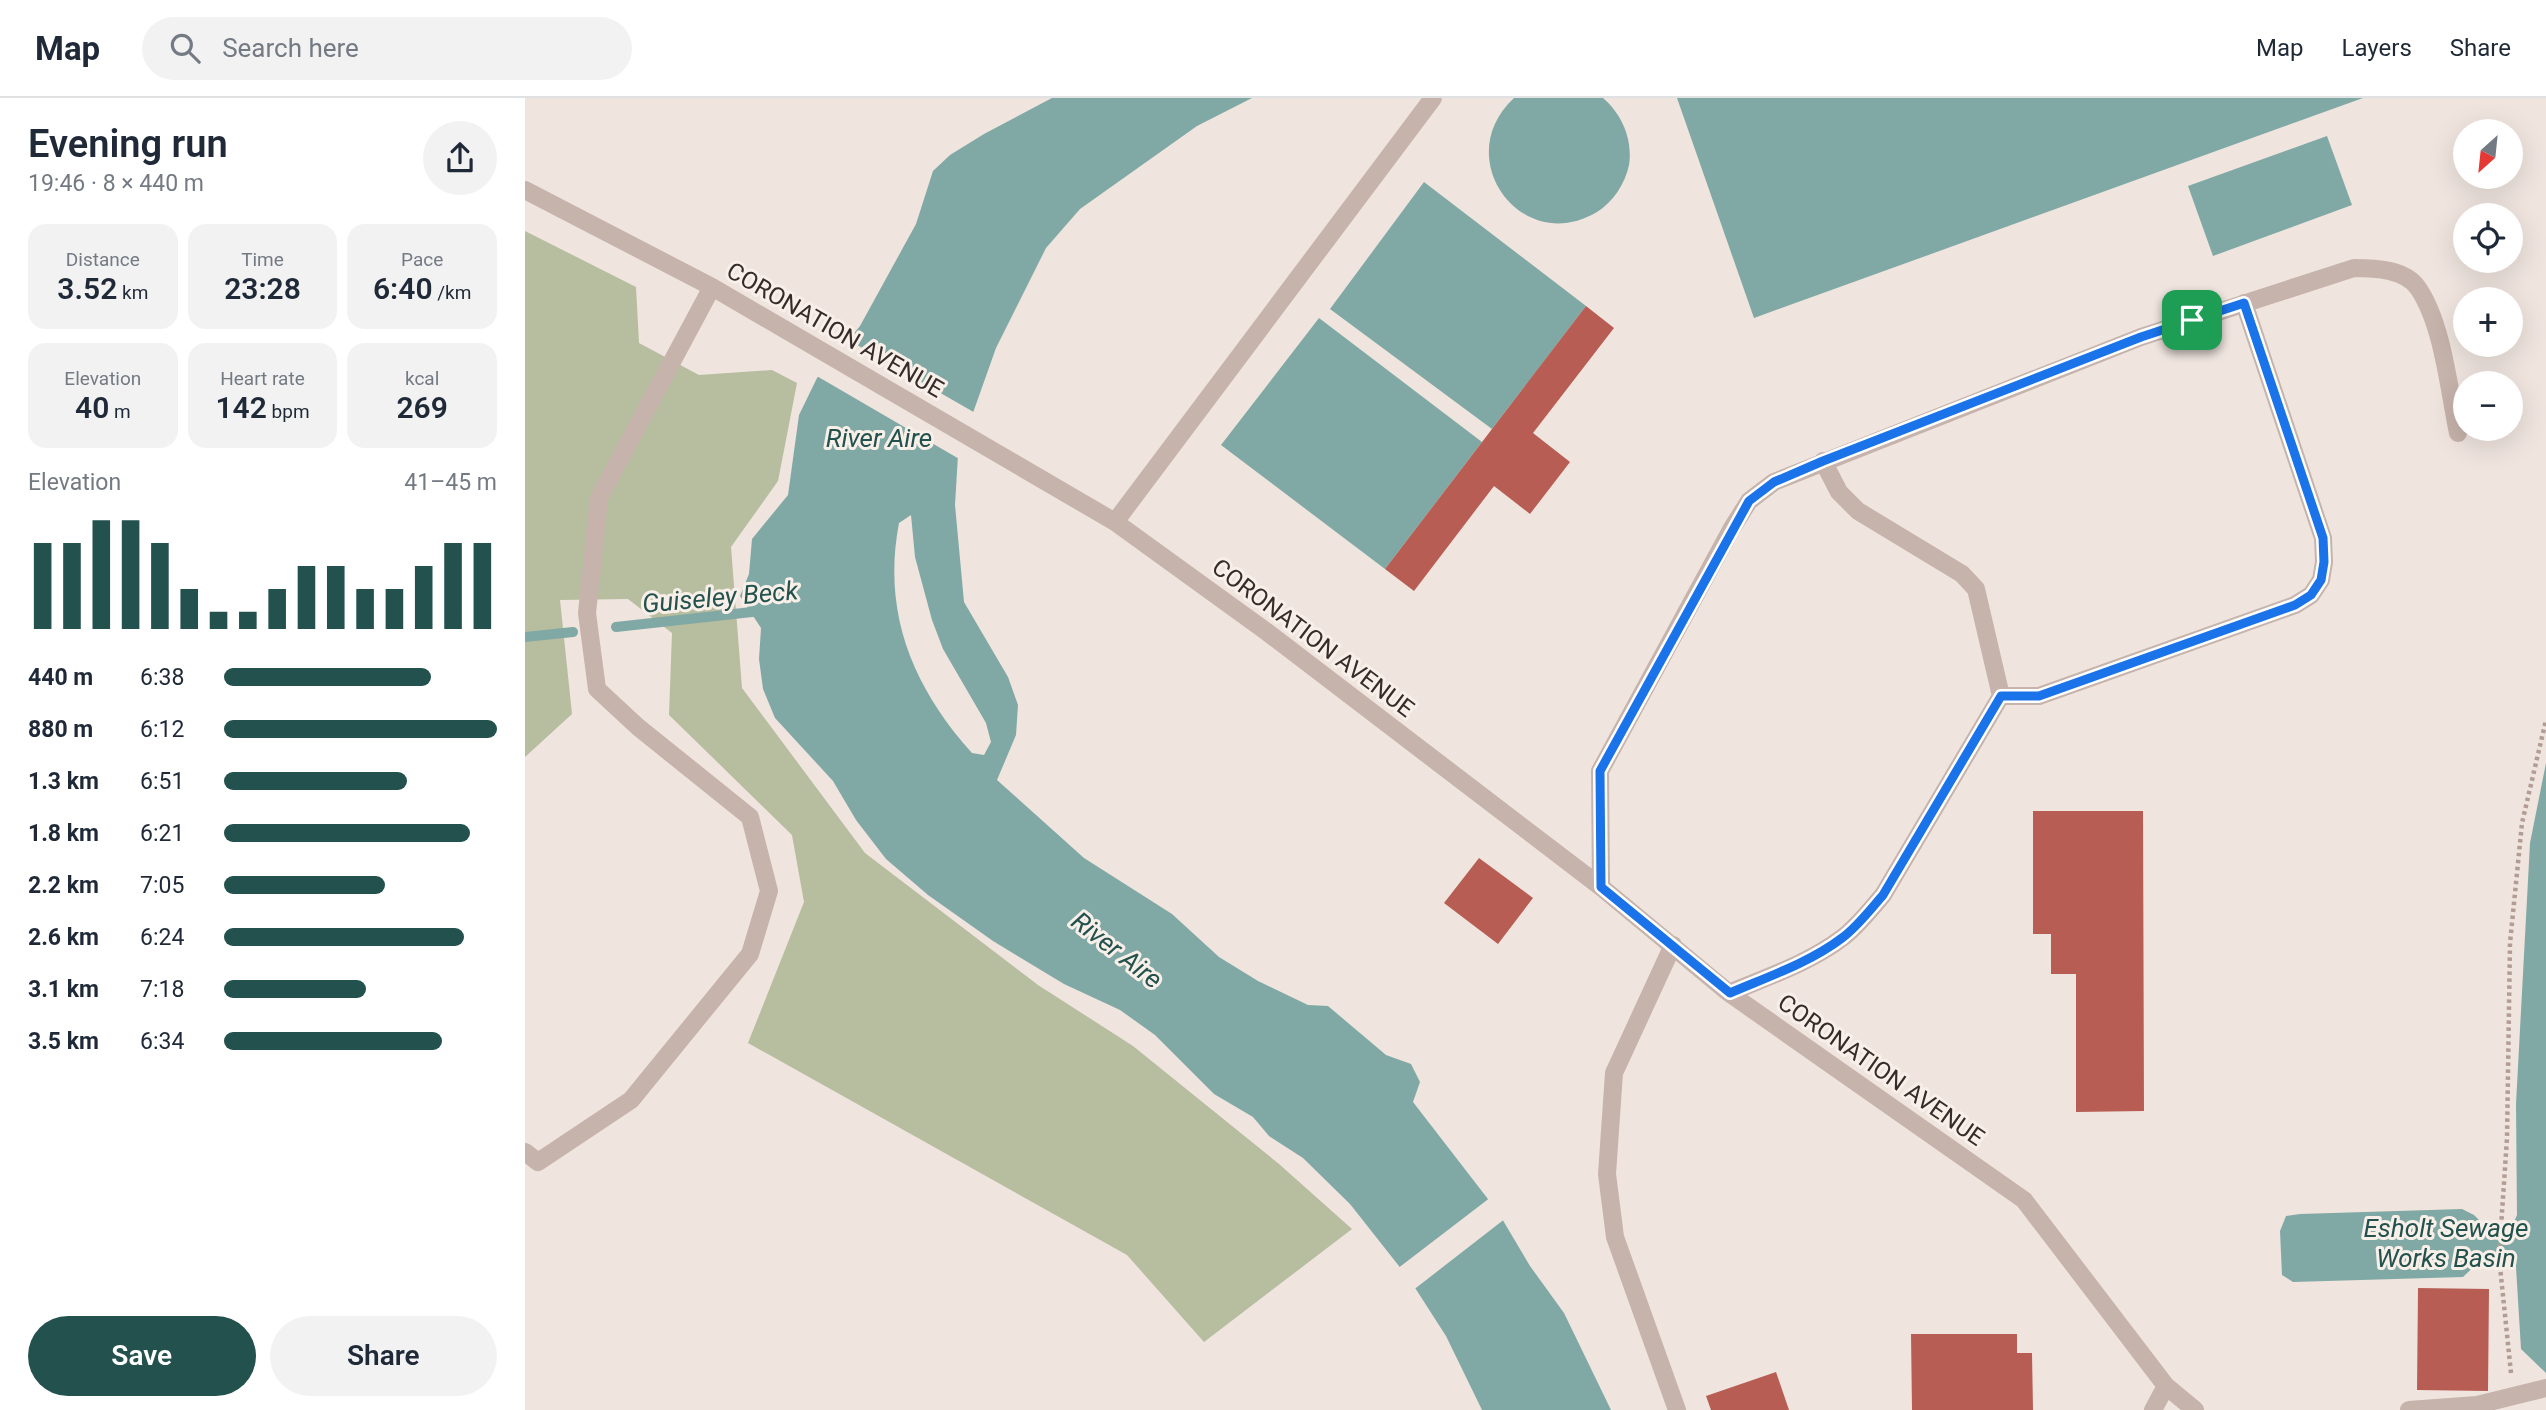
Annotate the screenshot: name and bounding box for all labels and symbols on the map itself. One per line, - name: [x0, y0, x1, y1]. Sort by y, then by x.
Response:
- north arrow: [2453, 119, 2523, 189]
- street label: CORONATION AVENUE: [722, 257, 948, 403]
- pin: [2162, 290, 2222, 350]
- water label: River Aire: [826, 423, 932, 453]
- street label: CORONATION AVENUE: [1207, 553, 1419, 723]
- water label: Guiseley Beck: [641, 575, 800, 619]
- water label: River Aire: [1066, 905, 1168, 995]
- street label: CORONATION AVENUE: [1773, 988, 1989, 1152]
- water label: Esholt Sewage Works Basin: [2364, 1213, 2528, 1273]

